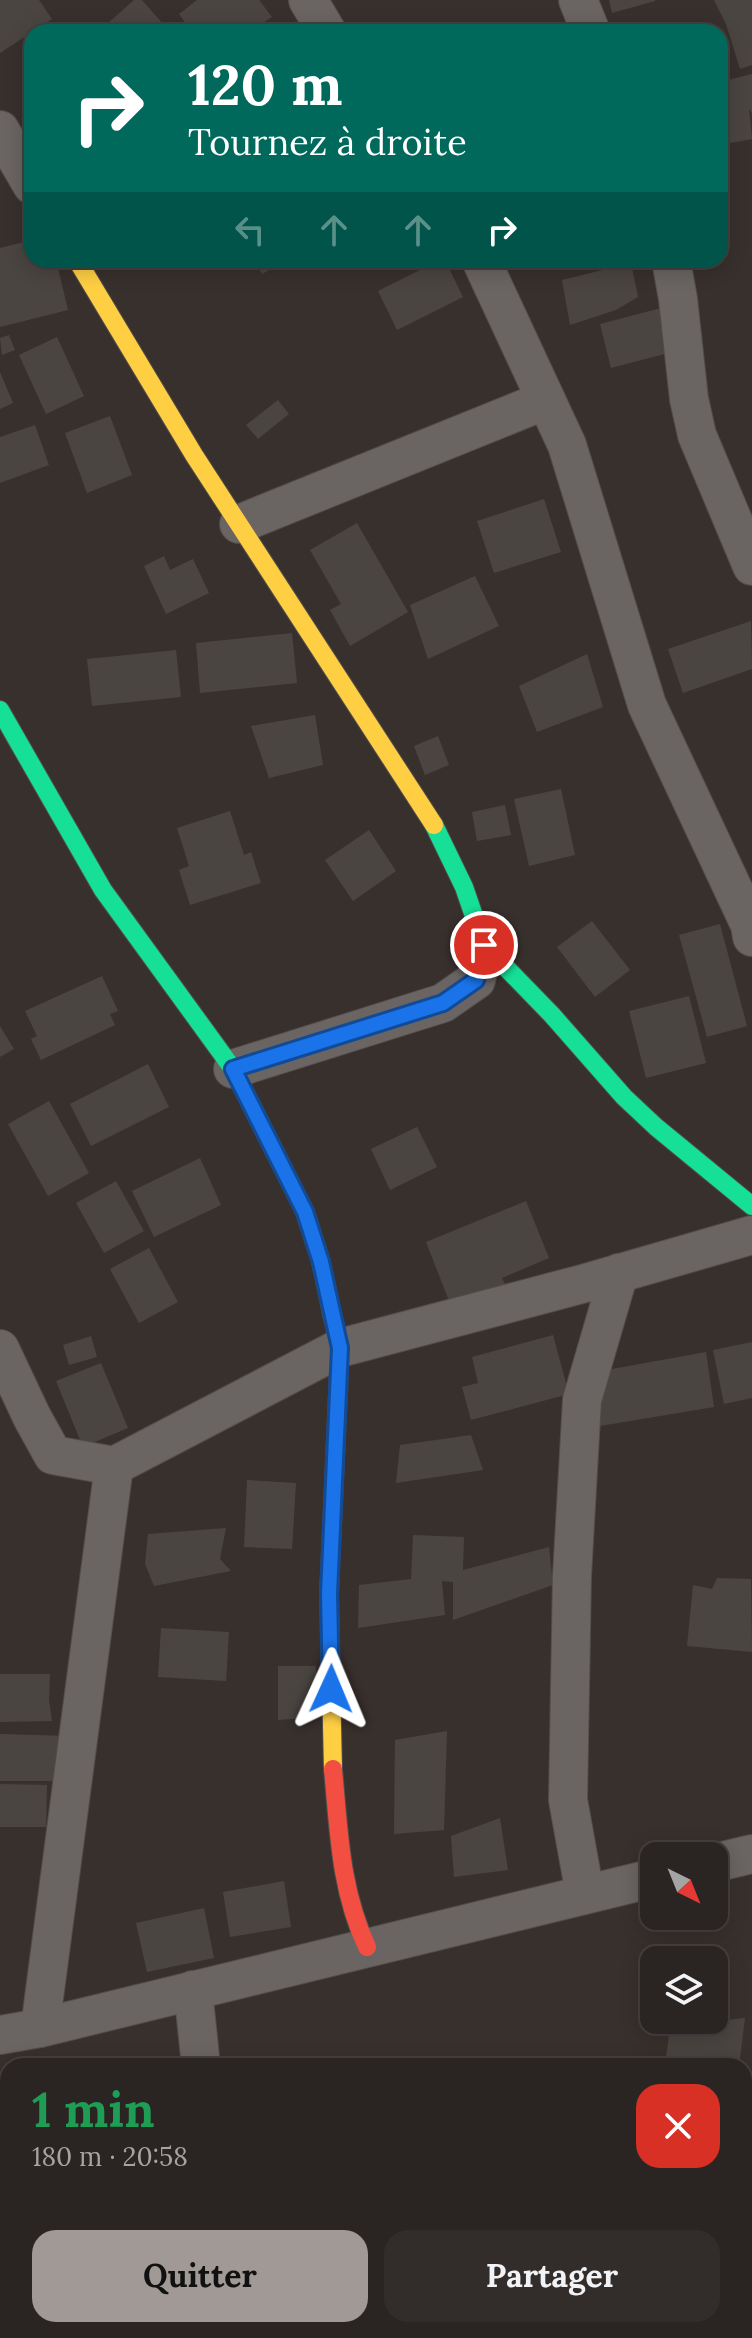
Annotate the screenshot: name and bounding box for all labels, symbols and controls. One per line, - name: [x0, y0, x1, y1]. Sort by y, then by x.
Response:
- text: 120 m: [188, 49, 342, 120]
- icon: right: [56, 56, 160, 160]
- text: Tournez à droite: [188, 119, 467, 165]
- icon: left: [228, 208, 272, 252]
- icon: ahead: [312, 208, 356, 252]
- icon: ahead: [396, 208, 440, 252]
- icon: right: [480, 208, 524, 252]
- pin: [450, 911, 518, 979]
- icon: arrive: [462, 923, 506, 967]
- position arrow: [289, 1647, 373, 1731]
- north arrow: [640, 1842, 728, 1930]
- map controls: [640, 1842, 728, 2034]
- button: layers: [640, 1946, 728, 2034]
- text: 1 min: [32, 2079, 155, 2140]
- button: close: [636, 2084, 720, 2168]
- text: 180 m · 20:58: [32, 2140, 188, 2173]
- button: Quitter: [32, 2230, 368, 2322]
- button: Partager: [384, 2230, 720, 2322]

